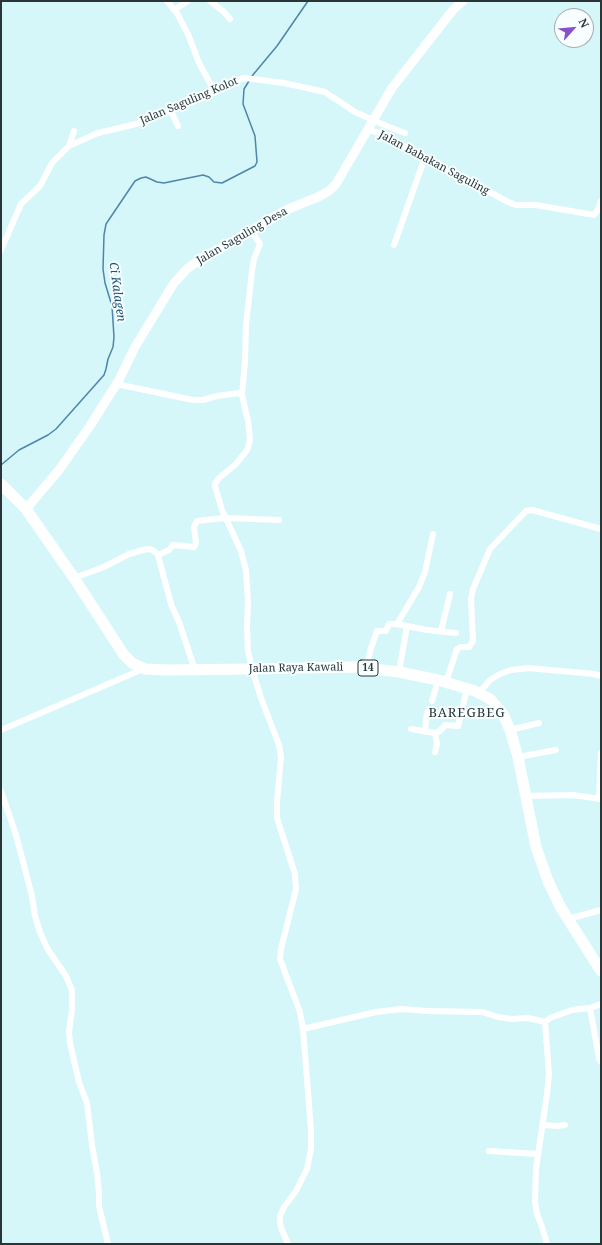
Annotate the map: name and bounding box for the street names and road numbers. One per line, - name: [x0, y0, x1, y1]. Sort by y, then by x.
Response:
- street label: Jalan Saguling Kolot: [138, 74, 240, 128]
- street label: Jalan Babakan Saguling: [376, 128, 492, 198]
- street label: Jalan Saguling Desa: [194, 205, 290, 267]
- road number: 14: [358, 660, 378, 676]
- street label: Jalan Raya Kawali: [249, 661, 343, 675]

